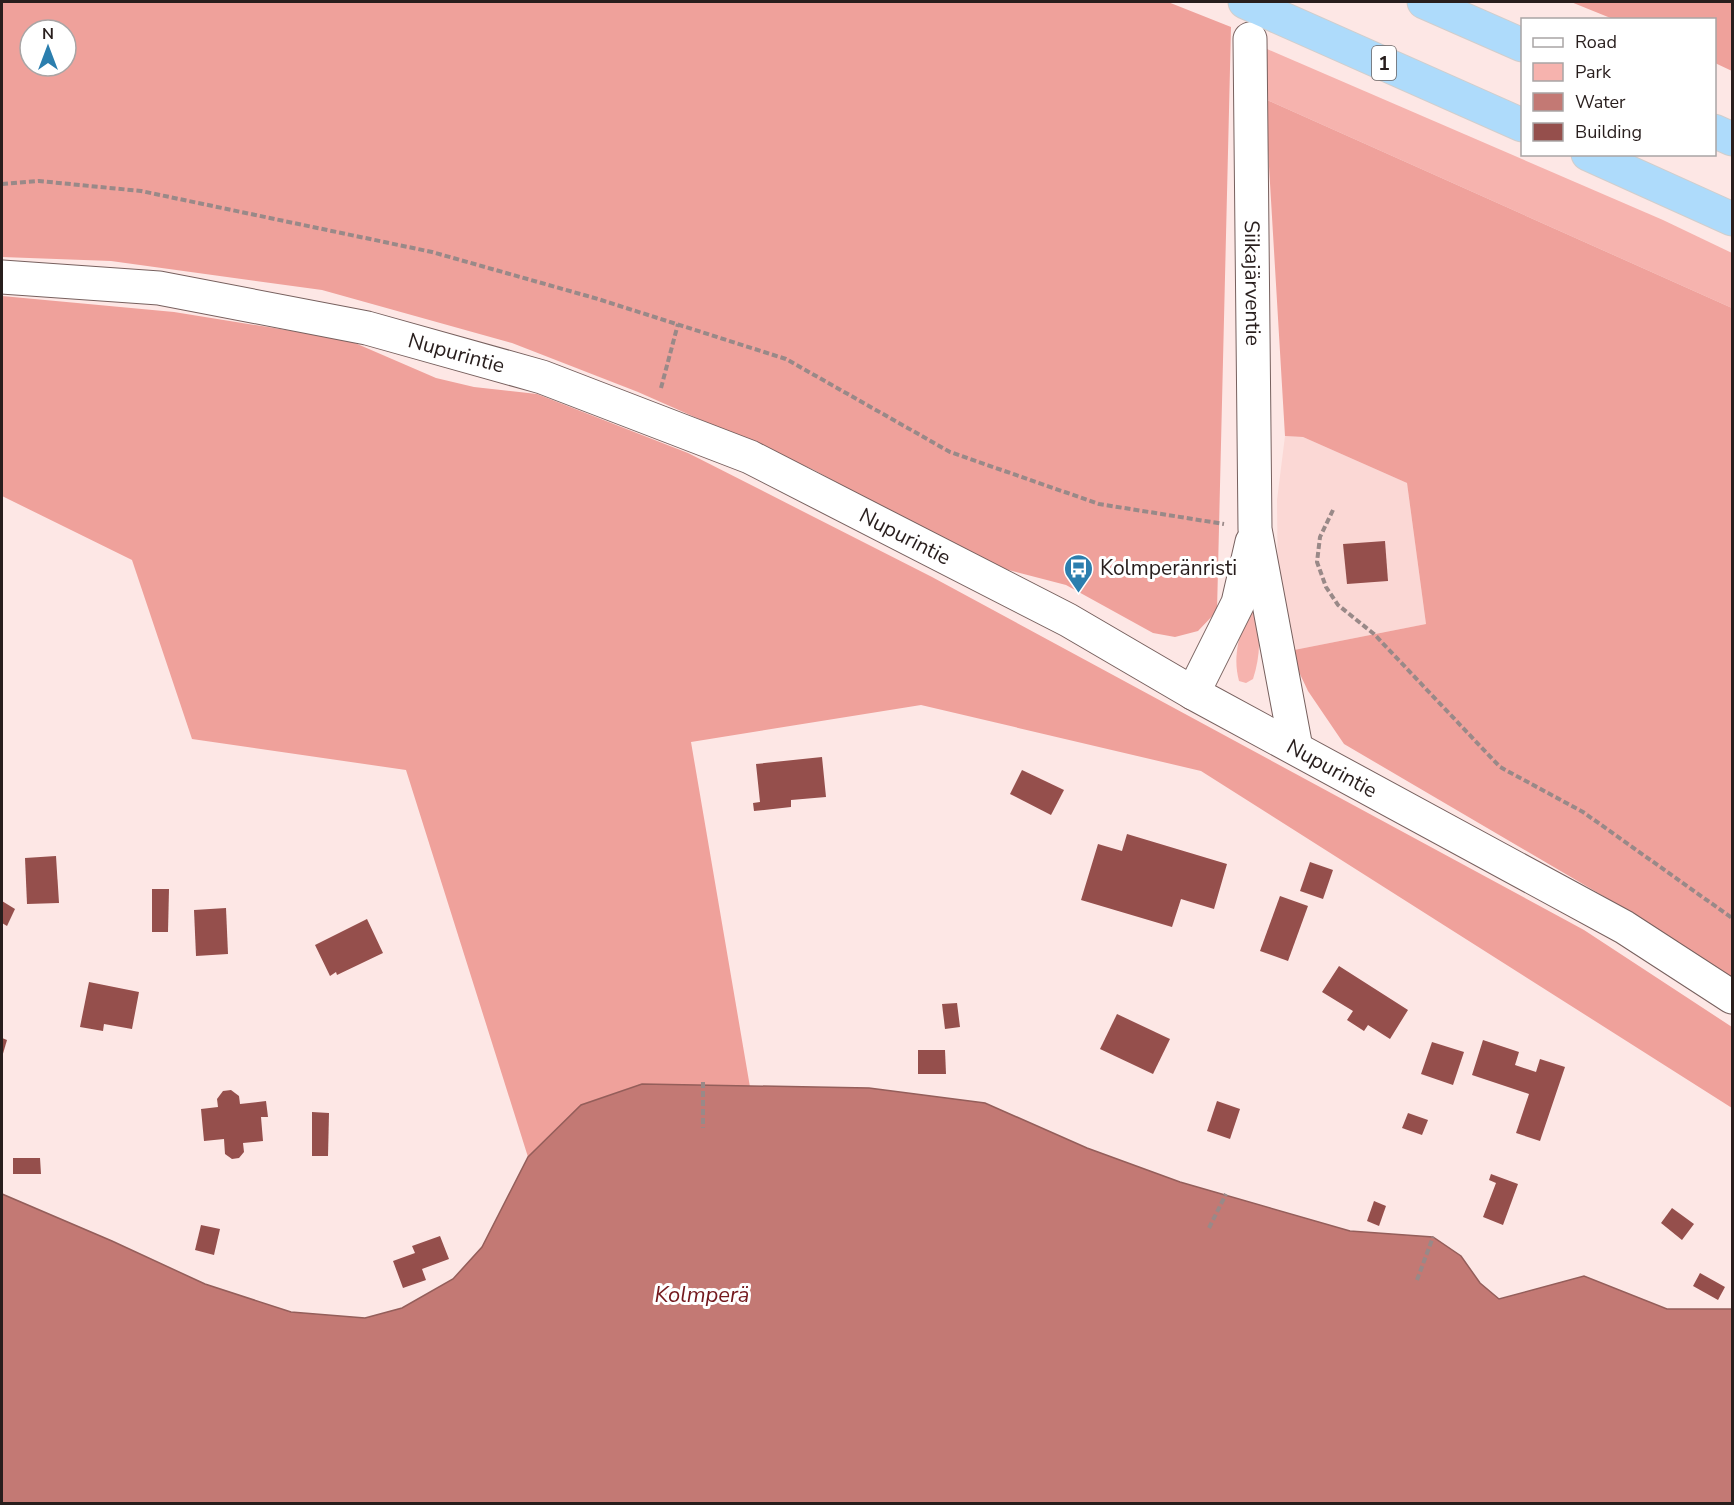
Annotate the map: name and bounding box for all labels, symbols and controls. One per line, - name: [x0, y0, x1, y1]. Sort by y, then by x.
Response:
- north arrow: [18, 18, 78, 78]
- legend: [1521, 18, 1716, 156]
- text: N: [42, 23, 54, 45]
- text: Road: [1575, 30, 1617, 54]
- road number: 1: [1372, 46, 1396, 80]
- text: Park: [1575, 60, 1612, 84]
- text: Water: [1575, 90, 1626, 114]
- text: Building: [1575, 120, 1642, 144]
- street label: Siikajärventie: [1238, 220, 1267, 346]
- street label: Nupurintie: [405, 326, 508, 380]
- street label: Nupurintie: [855, 501, 956, 572]
- bus stop icon: Kolmperänristi: [1063, 552, 1095, 594]
- place label: Kolmperänristi: [1100, 554, 1237, 582]
- street label: Nupurintie: [1282, 732, 1382, 804]
- water label: Kolmperä: [654, 1280, 750, 1310]

